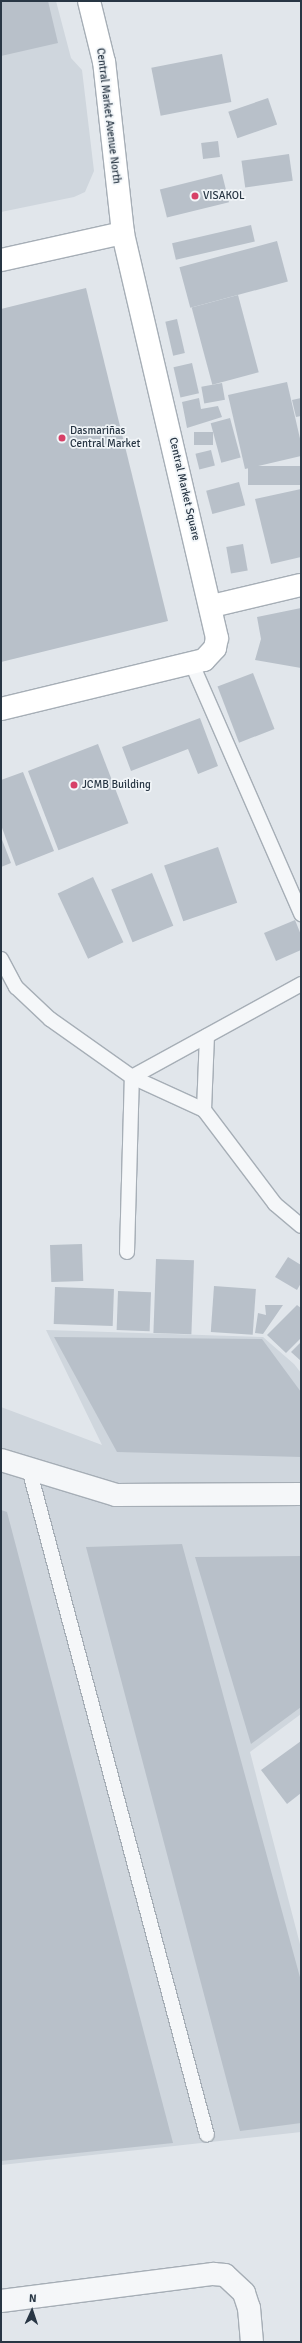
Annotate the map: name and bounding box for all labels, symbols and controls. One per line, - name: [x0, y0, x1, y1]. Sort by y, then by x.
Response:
- street label: Central Market Avenue North: [93, 47, 123, 185]
- place label: VISAKOL: [203, 189, 245, 203]
- marker: VISAKOL: [190, 191, 200, 201]
- place label: Dasmariñas Central Market: [70, 425, 140, 451]
- marker: Dasmariñas Central Market: [57, 433, 67, 443]
- street label: Central Market Square: [166, 436, 202, 542]
- place label: JCMB Building: [82, 778, 151, 792]
- marker: JCMB Building: [69, 780, 79, 790]
- north arrow: [12, 2291, 52, 2331]
- text: N: [28, 2292, 37, 2305]

